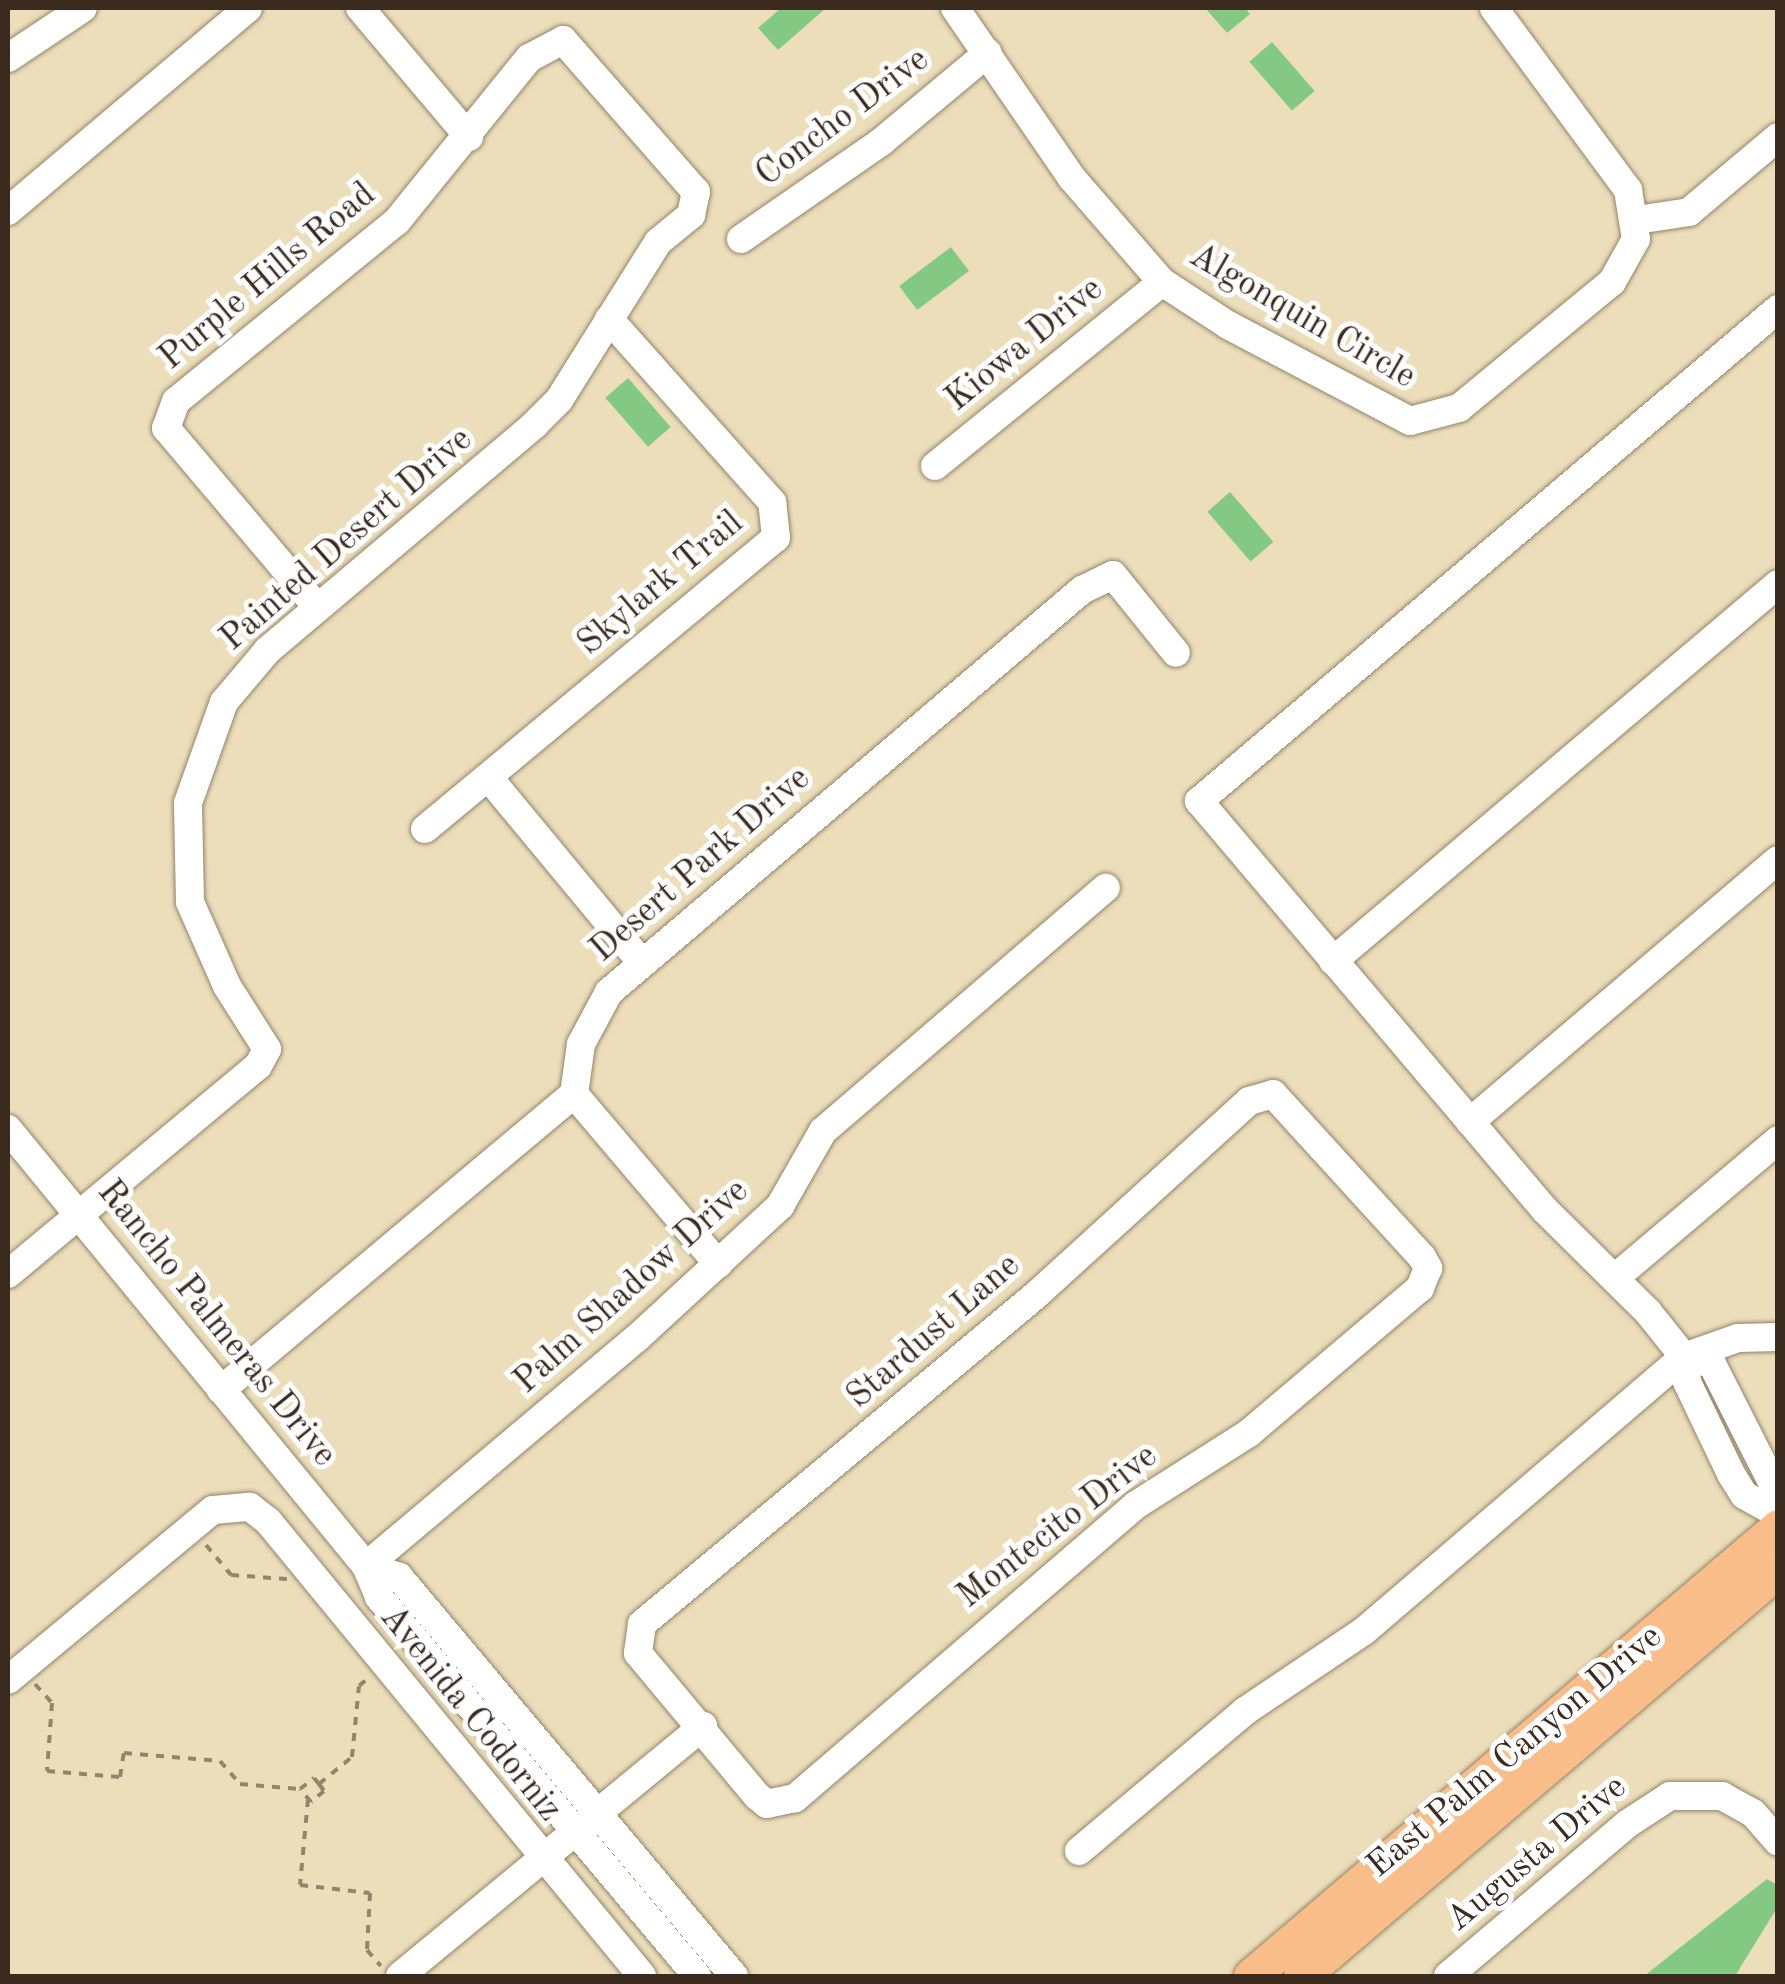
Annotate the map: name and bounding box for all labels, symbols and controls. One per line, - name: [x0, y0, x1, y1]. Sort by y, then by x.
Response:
- street label: Concho Drive: [748, 39, 938, 197]
- street label: Purple Hills Road: [151, 174, 385, 380]
- street label: Algonquin Circle: [1182, 235, 1422, 399]
- street label: Kiowa Drive: [938, 269, 1112, 421]
- street label: Painted Desert Drive: [213, 419, 481, 661]
- street label: Skylark Trail: [570, 503, 752, 665]
- street label: Desert Park Drive: [583, 758, 819, 972]
- street label: Palm Shadow Drive: [506, 1171, 758, 1403]
- street label: Rancho Palmeras Drive: [88, 1172, 344, 1476]
- street label: Stardust Lane: [839, 1245, 1029, 1419]
- street label: Montecito Drive: [950, 1436, 1166, 1618]
- street label: Avenida Codorniz: [370, 1598, 570, 1830]
- street label: East Palm Canyon Drive: [1359, 1616, 1671, 1888]
- street label: Augusta Drive: [1439, 1767, 1635, 1941]

